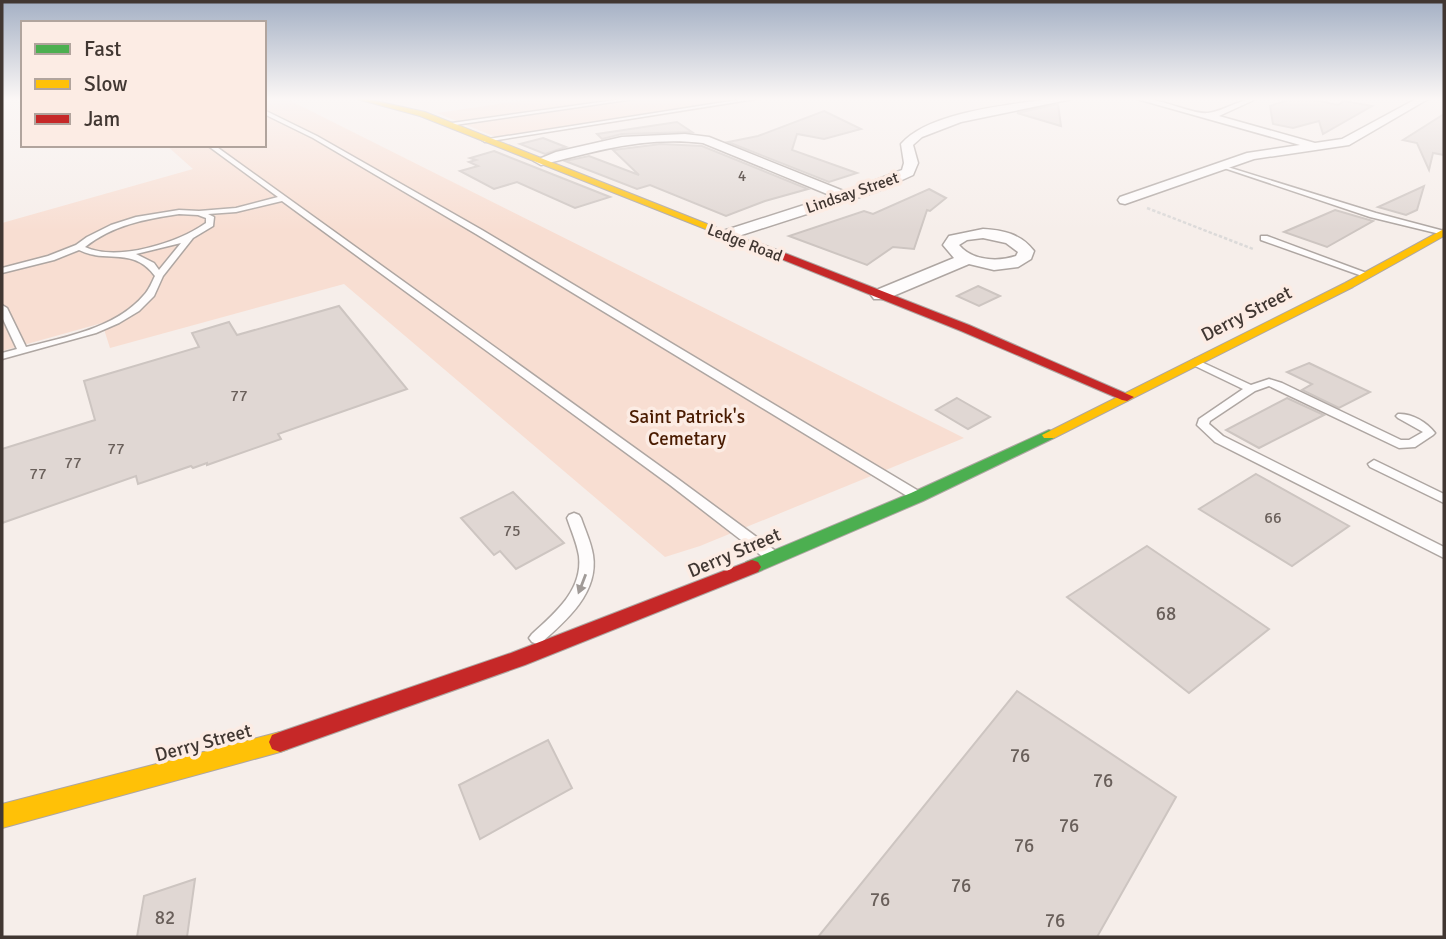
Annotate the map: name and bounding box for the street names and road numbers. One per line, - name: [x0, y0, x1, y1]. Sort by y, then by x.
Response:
- street label: Lindsay Street: [803, 168, 902, 218]
- street label: Ledge Road: [704, 220, 785, 266]
- street label: Derry Street: [1197, 281, 1296, 347]
- street label: Derry Street: [684, 522, 785, 583]
- street label: Derry Street: [152, 718, 254, 767]

